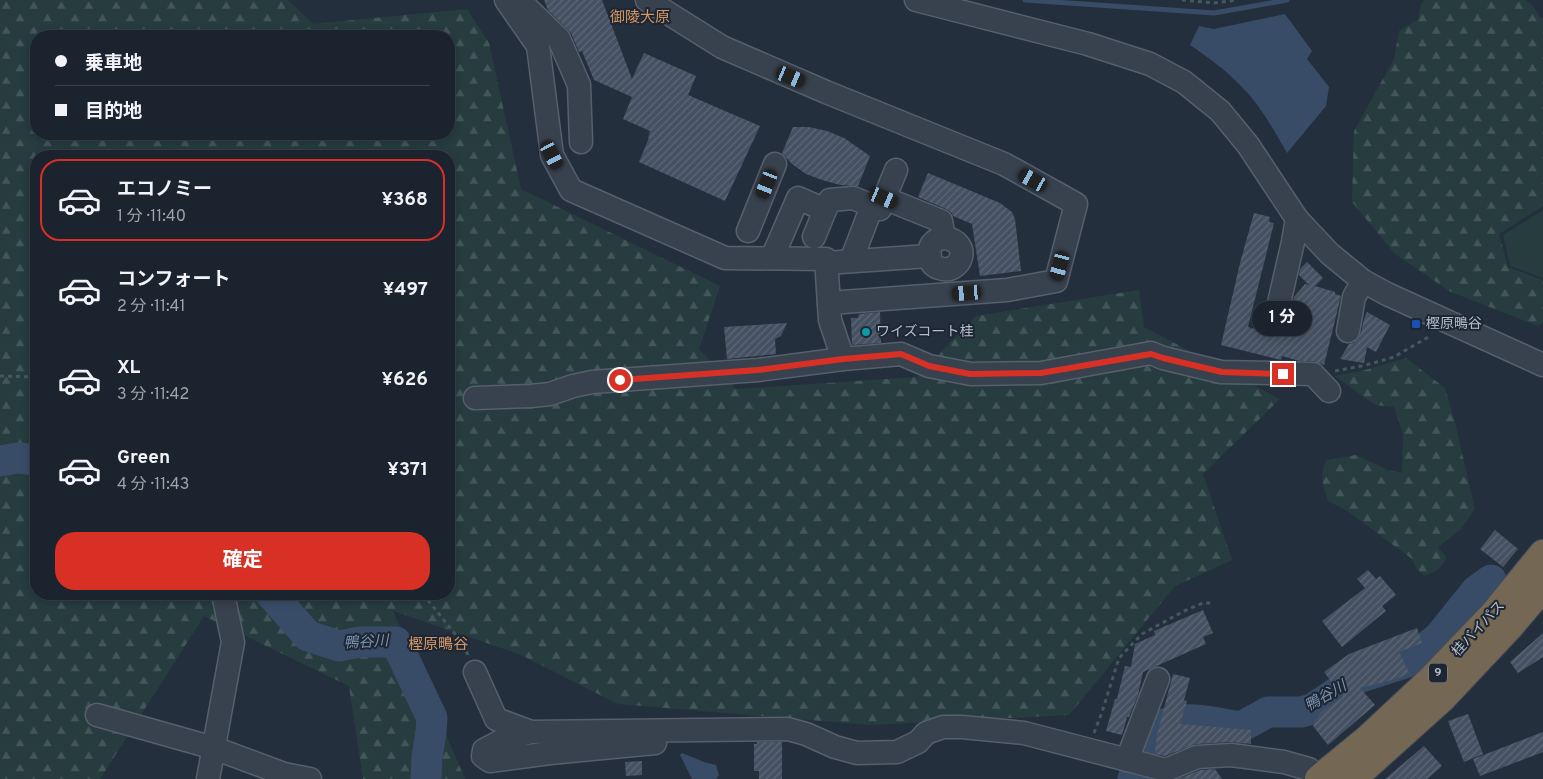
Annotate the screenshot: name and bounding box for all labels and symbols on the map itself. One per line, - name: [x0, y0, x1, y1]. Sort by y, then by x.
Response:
- district label: 御陵大原: [610, 9, 670, 28]
- car: [774, 64, 807, 90]
- car: [538, 138, 565, 172]
- car: [1016, 166, 1049, 194]
- car: [754, 167, 779, 201]
- car: [867, 185, 900, 211]
- car: [1048, 250, 1071, 282]
- car: [951, 284, 982, 302]
- callout: 1 分: [1253, 302, 1313, 336]
- place label: 樫原鴫谷: [1426, 316, 1482, 333]
- marker: 樫原鴫谷: [1410, 318, 1422, 330]
- place label: ワイズコート桂: [876, 323, 974, 341]
- marker: ワイズコート桂: [860, 326, 872, 338]
- route end: [1272, 363, 1294, 385]
- route start: [609, 369, 631, 391]
- street label: 桂バイパス: [1449, 598, 1509, 660]
- water label: 鴨谷川: [343, 632, 391, 654]
- district label: 樫原鴫谷: [408, 636, 468, 655]
- road number: 9: [1429, 664, 1447, 682]
- water label: 鴨谷川: [1302, 677, 1352, 716]

